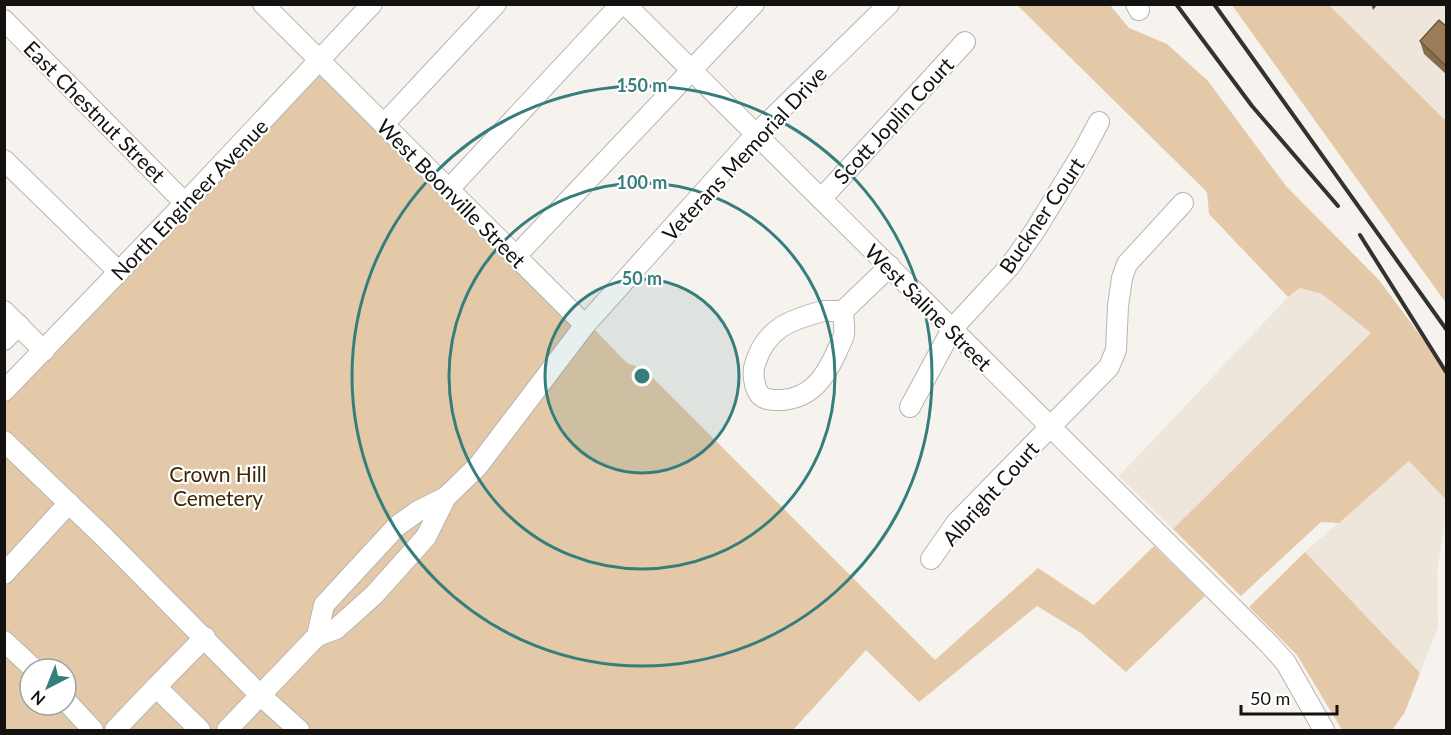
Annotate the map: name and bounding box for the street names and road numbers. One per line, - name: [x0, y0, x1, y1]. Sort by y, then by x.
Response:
- street label: East Chestnut Street: [19, 35, 171, 187]
- street label: Scott Joplin Court: [828, 51, 958, 188]
- street label: Veterans Memorial Drive: [657, 61, 831, 245]
- street label: North Engineer Avenue: [105, 113, 273, 285]
- street label: West Boonville Street: [372, 113, 532, 273]
- street label: Buckner Court: [993, 152, 1089, 277]
- street label: West Saline Street: [860, 238, 998, 376]
- street label: Albright Court: [937, 435, 1044, 550]

